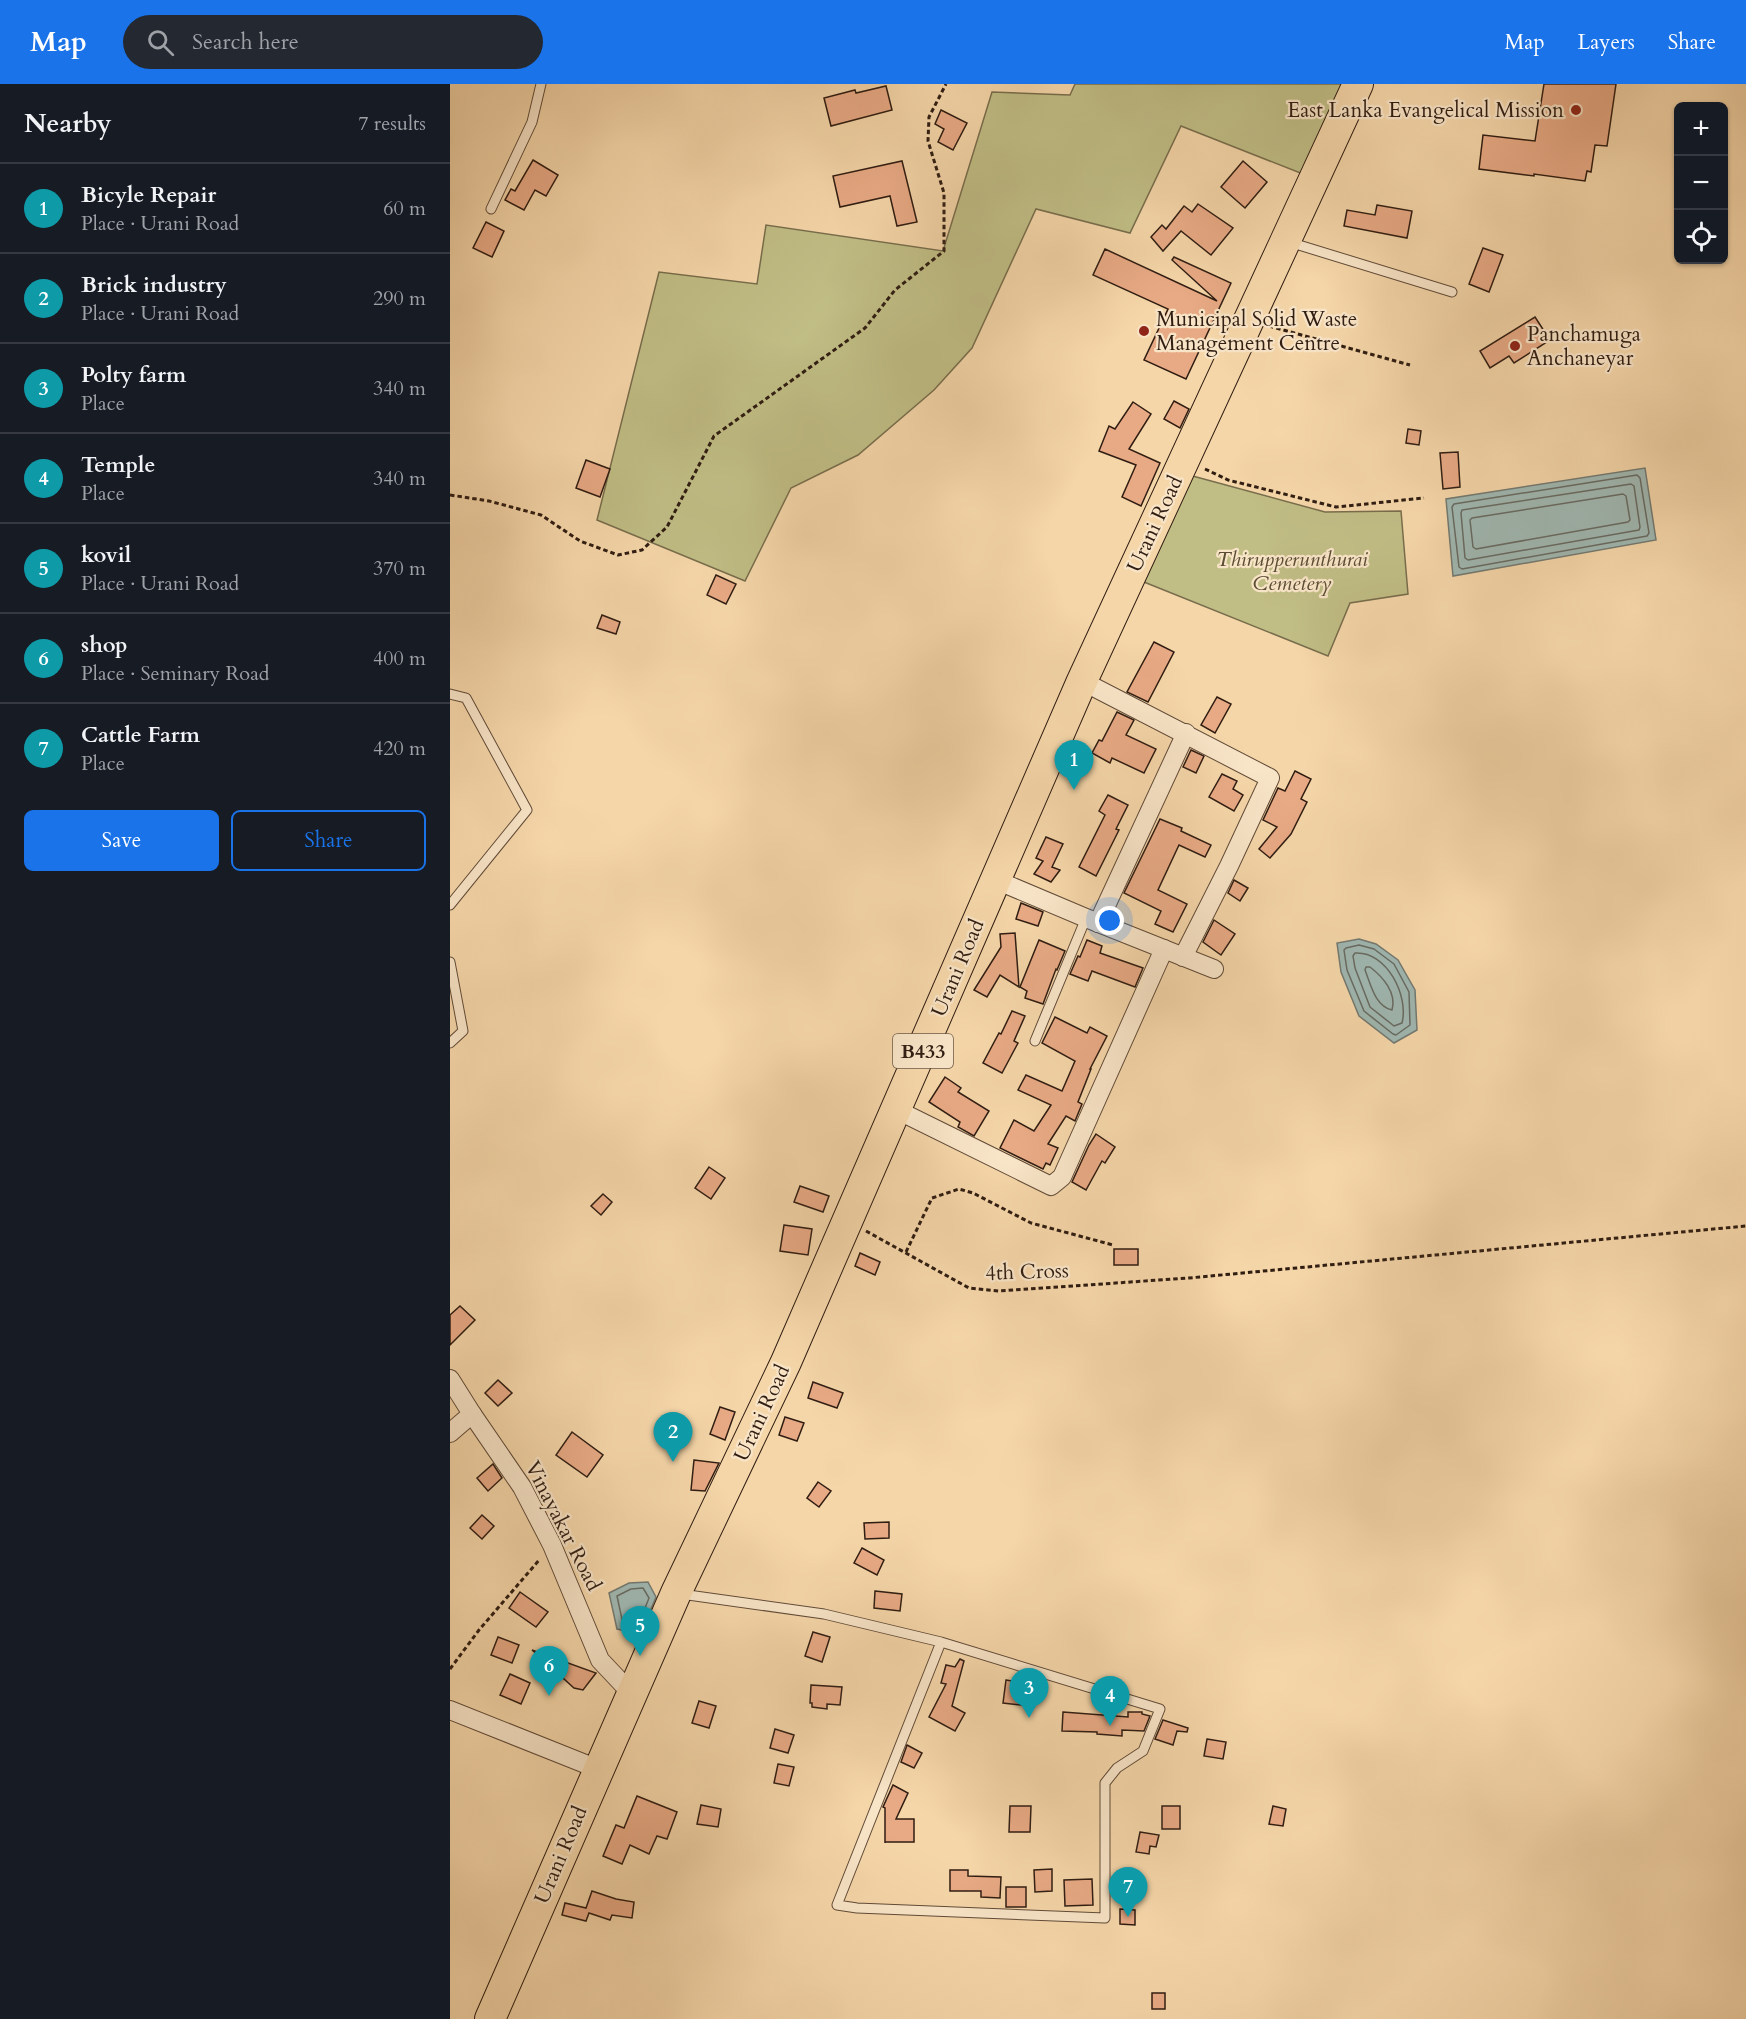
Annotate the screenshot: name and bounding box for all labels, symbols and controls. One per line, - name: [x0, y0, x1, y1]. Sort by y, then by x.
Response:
- search box: [123, 15, 543, 69]
- text: Map: [30, 23, 87, 61]
- icon: search: [144, 26, 177, 59]
- text: Search here: [192, 27, 299, 57]
- text: Map: [1505, 28, 1545, 57]
- text: Layers: [1578, 28, 1635, 57]
- text: Share: [1668, 28, 1716, 57]
- place label: East Lanka Evangelical Mission: [1287, 96, 1564, 125]
- map controls: [1674, 102, 1728, 264]
- button: +: [1674, 102, 1728, 156]
- marker: East Lanka Evangelical Mission: [1569, 103, 1583, 117]
- text: Nearby: [24, 106, 112, 141]
- text: 7 results: [358, 110, 426, 137]
- button: −: [1674, 156, 1728, 210]
- text: Bicyle Repair: [81, 180, 216, 210]
- text: 1: [38, 195, 49, 222]
- text: 60 m: [383, 195, 426, 222]
- text: Place · Urani Road: [81, 210, 239, 237]
- button: locate: [1674, 210, 1728, 264]
- text: Brick industry: [81, 270, 227, 300]
- text: 2: [38, 285, 49, 312]
- text: 290 m: [373, 285, 426, 312]
- text: Place · Urani Road: [81, 300, 239, 327]
- place label: Municipal Solid Waste Management Centre: [1156, 305, 1357, 358]
- place label: Panchamuga Anchaneyar: [1527, 320, 1641, 373]
- marker: Municipal Solid Waste Management Centre: [1137, 324, 1151, 338]
- marker: Panchamuga Anchaneyar: [1508, 339, 1522, 353]
- text: Polty farm: [81, 360, 186, 390]
- text: 3: [38, 375, 49, 402]
- text: 340 m: [373, 375, 426, 402]
- text: Place: [81, 390, 125, 417]
- text: Temple: [81, 450, 155, 480]
- text: 4: [38, 465, 49, 492]
- text: 340 m: [373, 465, 426, 492]
- street label: Urani Road: [1120, 471, 1190, 577]
- text: Place: [81, 480, 125, 507]
- text: kovil: [81, 540, 131, 570]
- park label: Thirupperunthurai Cemetery: [1216, 545, 1368, 598]
- text: 5: [38, 555, 49, 582]
- text: 370 m: [373, 555, 426, 582]
- text: Place · Urani Road: [81, 570, 239, 597]
- text: shop: [81, 630, 128, 660]
- text: 6: [38, 645, 49, 672]
- text: 400 m: [373, 645, 426, 672]
- text: Place · Seminary Road: [81, 660, 269, 687]
- text: Cattle Farm: [81, 720, 200, 750]
- text: 7: [38, 735, 49, 762]
- text: 420 m: [373, 735, 426, 762]
- pin: 1: [1054, 740, 1094, 790]
- text: Place: [81, 750, 125, 777]
- button: Save: [24, 810, 219, 871]
- button: Share: [231, 810, 426, 871]
- your location: [1095, 906, 1124, 935]
- street label: Urani Road: [924, 915, 992, 1021]
- road number: B433: [893, 1034, 953, 1068]
- street label: 4th Cross: [985, 1256, 1069, 1288]
- street label: Urani Road: [727, 1360, 797, 1466]
- pin: 2: [654, 1412, 692, 1462]
- street label: Vinayakar Road: [518, 1456, 608, 1596]
- pin: 5: [620, 1606, 660, 1656]
- pin: 6: [530, 1646, 568, 1696]
- pin: 3: [1010, 1668, 1048, 1718]
- pin: 4: [1090, 1676, 1130, 1726]
- street label: Urani Road: [527, 1802, 595, 1908]
- pin: 7: [1108, 1868, 1148, 1917]

